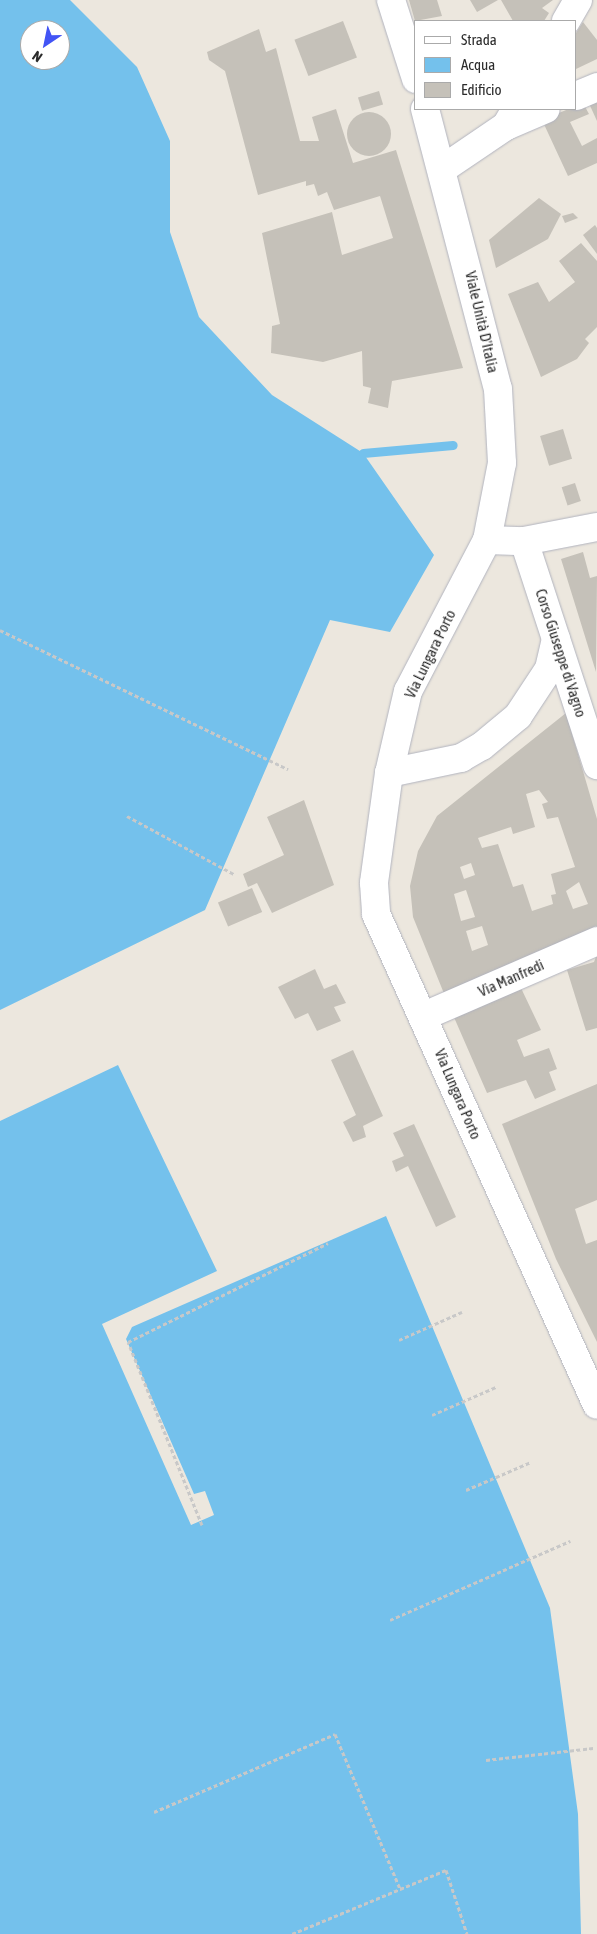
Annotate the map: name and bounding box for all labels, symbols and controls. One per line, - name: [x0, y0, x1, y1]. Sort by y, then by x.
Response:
- north arrow: [20, 20, 70, 70]
- legend: [414, 20, 577, 110]
- text: Strada: [461, 31, 497, 48]
- text: N: [29, 48, 45, 66]
- text: Acqua: [461, 56, 495, 73]
- text: Edificio: [461, 81, 502, 98]
- street label: Viale Unità D'Italia: [462, 269, 502, 375]
- street label: Corso Giuseppe di Vagno: [532, 587, 590, 719]
- street label: Via Lungara Porto: [401, 607, 459, 701]
- street label: Via Manfredi: [475, 956, 547, 1000]
- street label: Via Lungara Porto: [431, 1046, 485, 1142]

